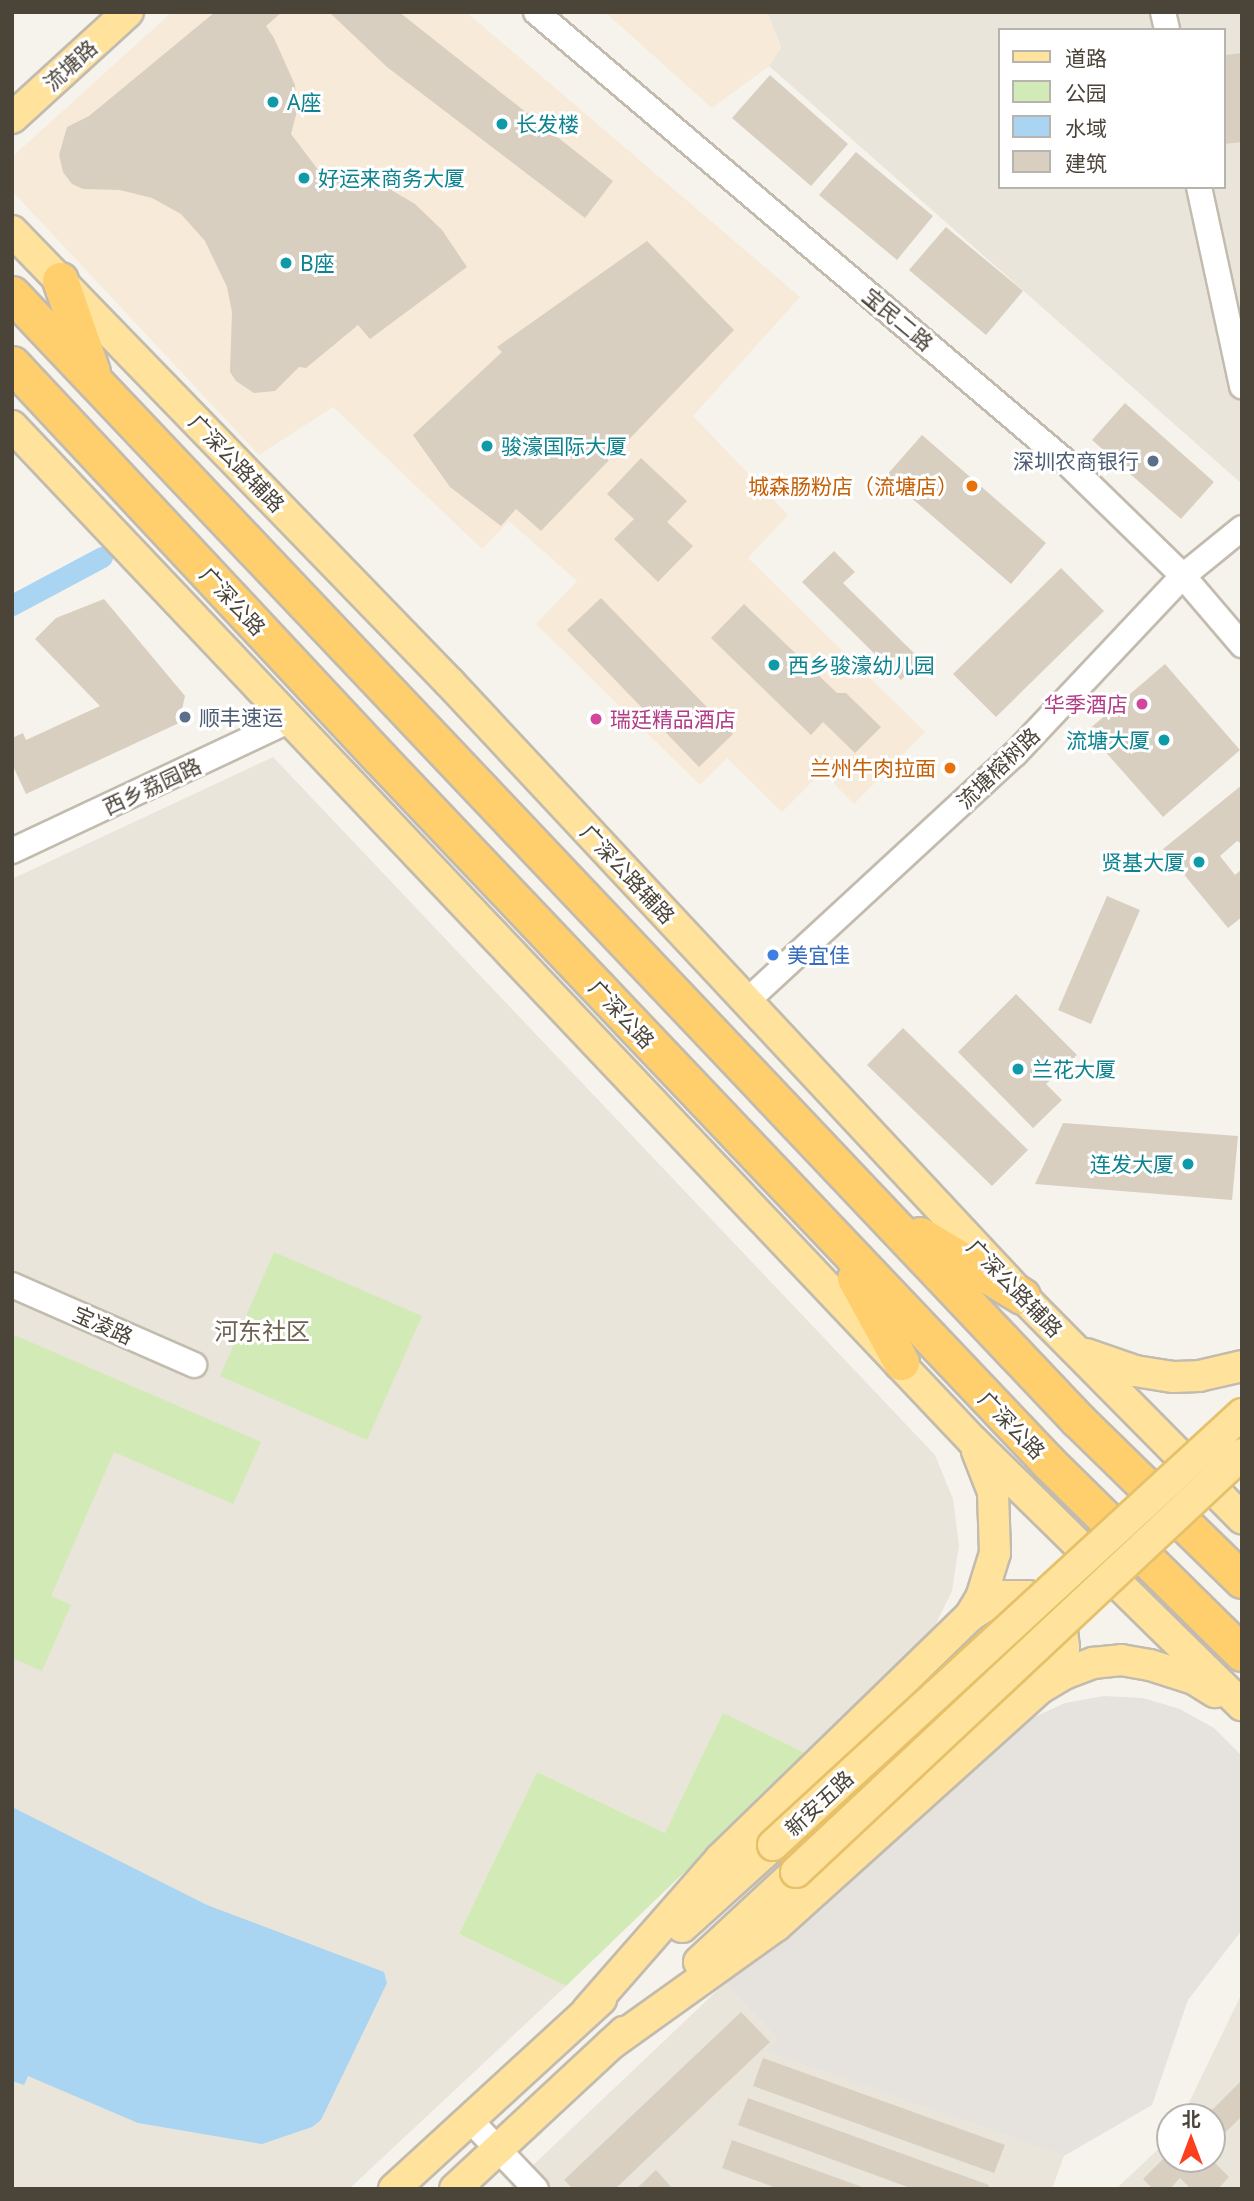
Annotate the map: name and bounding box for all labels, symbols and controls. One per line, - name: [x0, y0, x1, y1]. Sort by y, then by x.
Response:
- legend: [998, 28, 1226, 189]
- street label: 流塘路: [38, 35, 102, 95]
- text: 道路: [1065, 44, 1107, 72]
- text: 公园: [1065, 79, 1107, 107]
- place label: A座: [287, 89, 321, 115]
- marker: A座: [265, 94, 281, 110]
- place label: 长发楼: [516, 111, 579, 137]
- text: 水域: [1065, 114, 1107, 142]
- marker: 长发楼: [494, 116, 510, 132]
- text: 建筑: [1065, 149, 1107, 177]
- place label: 好运来商务大厦: [318, 165, 465, 191]
- marker: 好运来商务大厦: [296, 170, 312, 186]
- place label: B座: [300, 250, 335, 276]
- marker: B座: [278, 255, 294, 271]
- street label: 宝民二路: [858, 282, 938, 356]
- street label: 广深公路辅路: [184, 409, 290, 517]
- place label: 骏濠国际大厦: [501, 433, 627, 459]
- marker: 骏濠国际大厦: [479, 438, 495, 454]
- place label: 深圳农商银行: [1013, 448, 1139, 474]
- marker: 深圳农商银行: [1145, 453, 1161, 469]
- place label: 城森肠粉店（流塘店）: [748, 473, 958, 499]
- marker: 城森肠粉店（流塘店）: [964, 478, 980, 494]
- street label: 广深公路: [195, 562, 271, 640]
- place label: 西乡骏濠幼儿园: [788, 652, 935, 678]
- marker: 西乡骏濠幼儿园: [766, 657, 782, 673]
- place label: 华季酒店: [1044, 691, 1128, 717]
- marker: 华季酒店: [1134, 696, 1150, 712]
- place label: 顺丰速运: [199, 704, 283, 730]
- place label: 瑞廷精品酒店: [610, 706, 736, 732]
- marker: 顺丰速运: [177, 709, 193, 725]
- marker: 瑞廷精品酒店: [588, 711, 604, 727]
- street label: 流塘榕树路: [951, 722, 1045, 814]
- place label: 流塘大厦: [1066, 727, 1150, 753]
- marker: 流塘大厦: [1156, 732, 1172, 748]
- street label: 西乡荔园路: [99, 752, 205, 820]
- place label: 兰州牛肉拉面: [810, 755, 936, 781]
- marker: 兰州牛肉拉面: [942, 760, 958, 776]
- street label: 广深公路辅路: [576, 819, 680, 929]
- place label: 贤基大厦: [1101, 849, 1185, 875]
- marker: 贤基大厦: [1191, 854, 1207, 870]
- place label: 美宜佳: [787, 942, 850, 968]
- marker: 美宜佳: [765, 947, 781, 963]
- street label: 广深公路: [584, 975, 660, 1053]
- place label: 兰花大厦: [1032, 1056, 1116, 1082]
- marker: 兰花大厦: [1010, 1061, 1026, 1077]
- place label: 连发大厦: [1090, 1151, 1174, 1177]
- marker: 连发大厦: [1180, 1156, 1196, 1172]
- street label: 广深公路辅路: [962, 1234, 1068, 1342]
- street label: 宝凌路: [69, 1301, 137, 1349]
- district label: 河东社区: [214, 1317, 310, 1345]
- street label: 广深公路: [974, 1386, 1050, 1464]
- street label: 新安五路: [780, 1765, 858, 1841]
- north arrow: [1156, 2103, 1226, 2173]
- text: 北: [1181, 2106, 1201, 2132]

